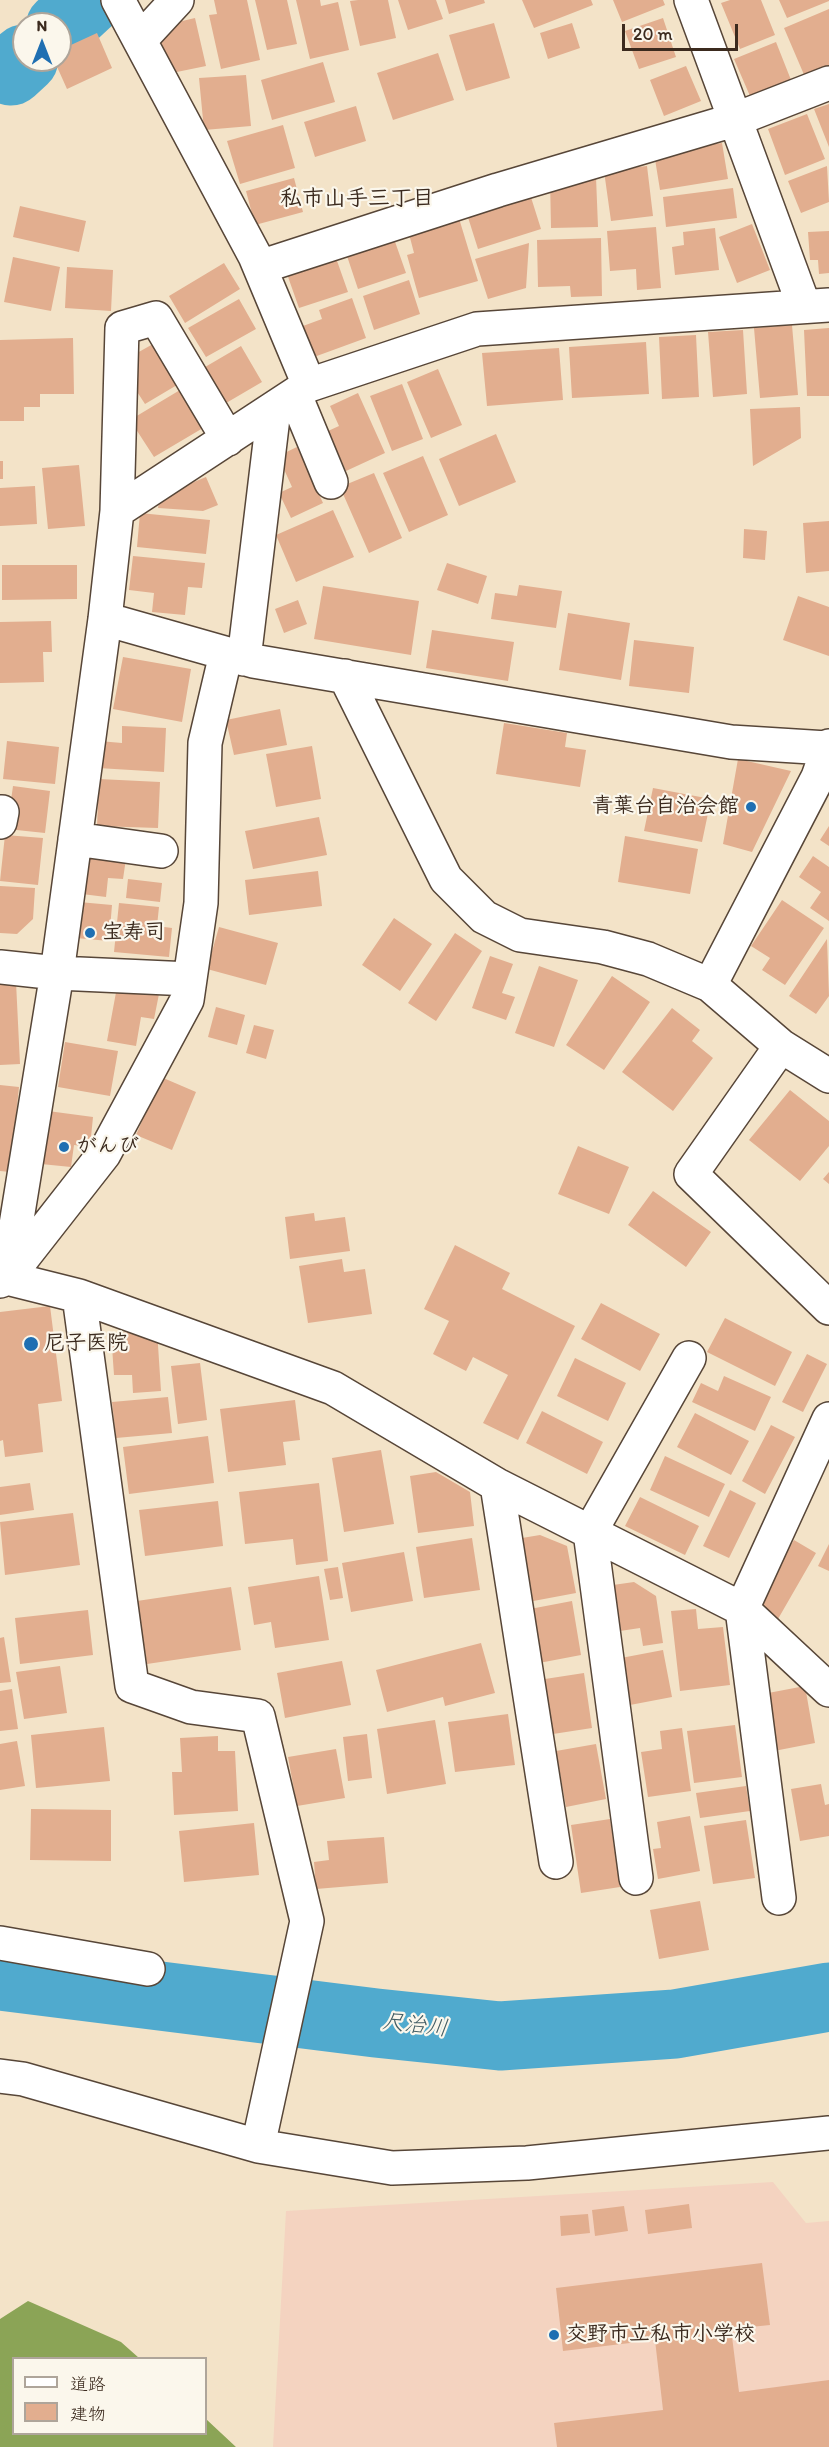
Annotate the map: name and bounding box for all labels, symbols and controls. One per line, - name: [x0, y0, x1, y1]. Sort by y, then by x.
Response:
- north arrow: [12, 12, 72, 72]
- scale bar: [625, 12, 740, 50]
- text: N: [37, 16, 47, 35]
- text: 20 m: [633, 23, 673, 45]
- district label: 私市山手三丁目: [280, 186, 434, 212]
- place label: 青葉台自治会館: [592, 794, 739, 820]
- marker: 青葉台自治会館: [744, 800, 758, 814]
- place label: 宝寿司: [102, 920, 165, 946]
- marker: 宝寿司: [83, 926, 97, 940]
- place label: がんび: [76, 1134, 139, 1160]
- marker: がんび: [57, 1140, 71, 1154]
- place label: 尼子医院: [44, 1331, 128, 1357]
- marker: 尼子医院: [22, 1335, 40, 1353]
- water label: 尺治川: [381, 2009, 449, 2043]
- place label: 交野市立私市小学校: [566, 2322, 755, 2348]
- marker: 交野市立私市小学校: [547, 2328, 561, 2342]
- legend: [12, 2357, 207, 2435]
- text: 道路: [70, 2373, 106, 2395]
- text: 建物: [70, 2403, 106, 2425]

